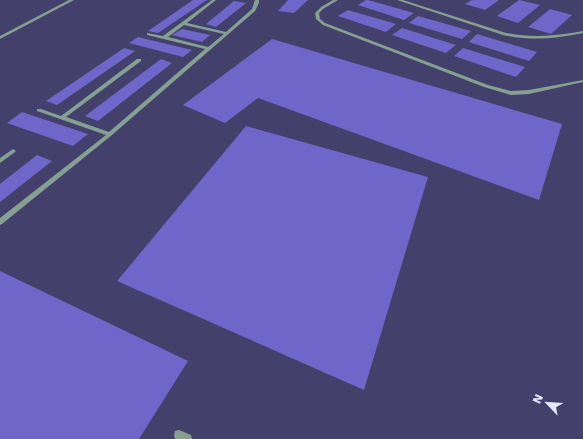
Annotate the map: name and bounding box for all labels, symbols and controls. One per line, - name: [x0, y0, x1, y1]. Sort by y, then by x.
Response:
- north arrow: [527, 383, 567, 423]
- text: N: [531, 392, 546, 406]

